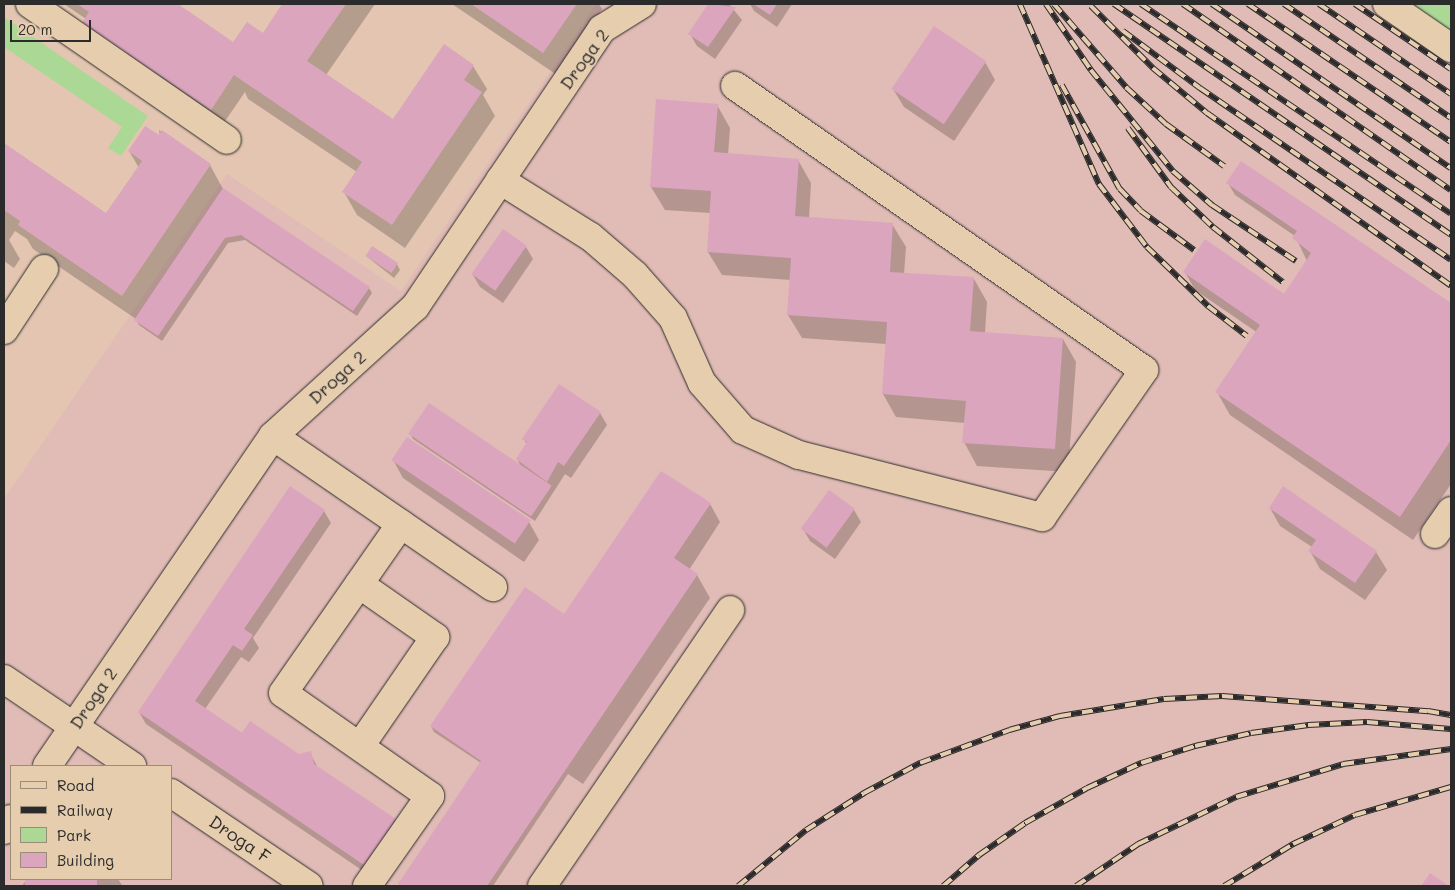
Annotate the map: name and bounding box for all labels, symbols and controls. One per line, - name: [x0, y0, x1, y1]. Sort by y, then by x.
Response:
- scale bar: [12, 10, 94, 42]
- text: 20 m: [18, 19, 52, 39]
- street label: Droga 2: [555, 25, 613, 93]
- street label: Droga 2: [304, 346, 370, 408]
- street label: Droga 2: [65, 663, 121, 733]
- legend: [10, 765, 172, 880]
- text: Road: [57, 775, 94, 795]
- text: Railway: [57, 800, 113, 820]
- street label: Droga F: [205, 811, 275, 867]
- text: Park: [57, 825, 91, 845]
- text: Building: [57, 850, 114, 870]

